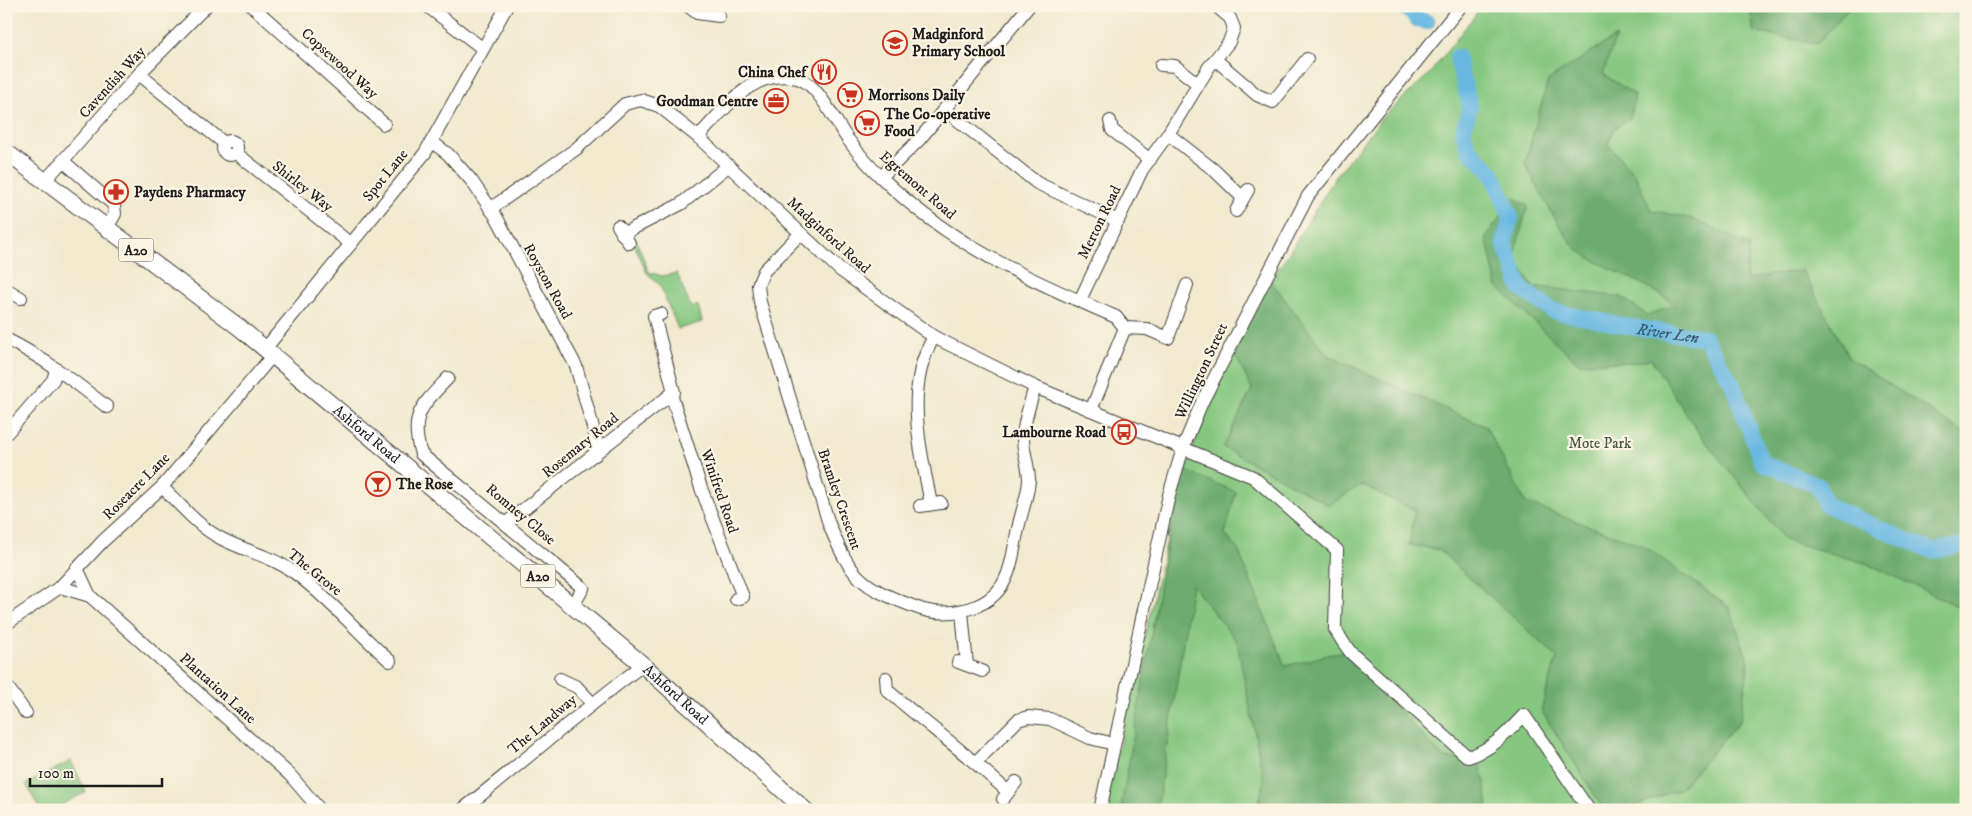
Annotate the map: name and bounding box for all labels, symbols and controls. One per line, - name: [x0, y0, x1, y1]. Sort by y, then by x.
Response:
- street label: Copsewood Way: [297, 24, 383, 104]
- place label: Madginford Primary School: [912, 25, 1005, 61]
- school or university icon: Madginford Primary School: [882, 30, 908, 56]
- street label: Cavendish Way: [75, 42, 150, 122]
- restaurant icon: China Chef: [811, 59, 837, 85]
- place label: China Chef: [738, 63, 809, 82]
- supermarket icon: Morrisons Daily: [837, 82, 863, 108]
- place label: Morrisons Daily: [868, 86, 966, 105]
- office icon: Goodman Centre: [763, 88, 789, 114]
- place label: Goodman Centre: [656, 92, 759, 111]
- place label: The Co-operative Food: [883, 105, 991, 141]
- supermarket icon: The Co-operative Food: [854, 110, 880, 136]
- street label: Spot Lane: [359, 145, 412, 205]
- street label: Egremont Road: [876, 147, 960, 224]
- street label: Shirley Way: [268, 157, 338, 217]
- pharmacy icon: Paydens Pharmacy: [103, 179, 129, 205]
- street label: Merton Road: [1073, 182, 1126, 262]
- place label: Paydens Pharmacy: [134, 183, 246, 202]
- street label: Madginford Road: [783, 193, 875, 278]
- road number: A20: [118, 238, 154, 262]
- street label: Royston Road: [519, 240, 576, 323]
- water label: River Len: [1635, 319, 1700, 348]
- street label: Willington Street: [1170, 320, 1232, 423]
- street label: Ashford Road: [329, 401, 404, 468]
- street label: Rosemary Road: [538, 408, 623, 482]
- bus stop icon: Lambourne Road: [1111, 419, 1137, 445]
- place label: Lambourne Road: [1002, 423, 1107, 442]
- park label: Mote Park: [1568, 434, 1632, 453]
- street label: Winifred Road: [696, 446, 743, 536]
- street label: Bramley Crescent: [813, 446, 866, 552]
- street label: Roseacre Lane: [99, 449, 174, 524]
- bar icon: The Rose: [365, 471, 391, 497]
- place label: The Rose: [395, 475, 454, 494]
- street label: Romney Close: [482, 480, 560, 549]
- street label: The Grove: [284, 545, 346, 600]
- road number: A20: [520, 564, 556, 588]
- street label: Plantation Lane: [175, 649, 260, 728]
- street label: Ashford Road: [639, 660, 713, 729]
- street label: The Landway: [504, 690, 581, 759]
- scale bar: [30, 756, 162, 788]
- text: 100 m: [38, 764, 74, 783]

